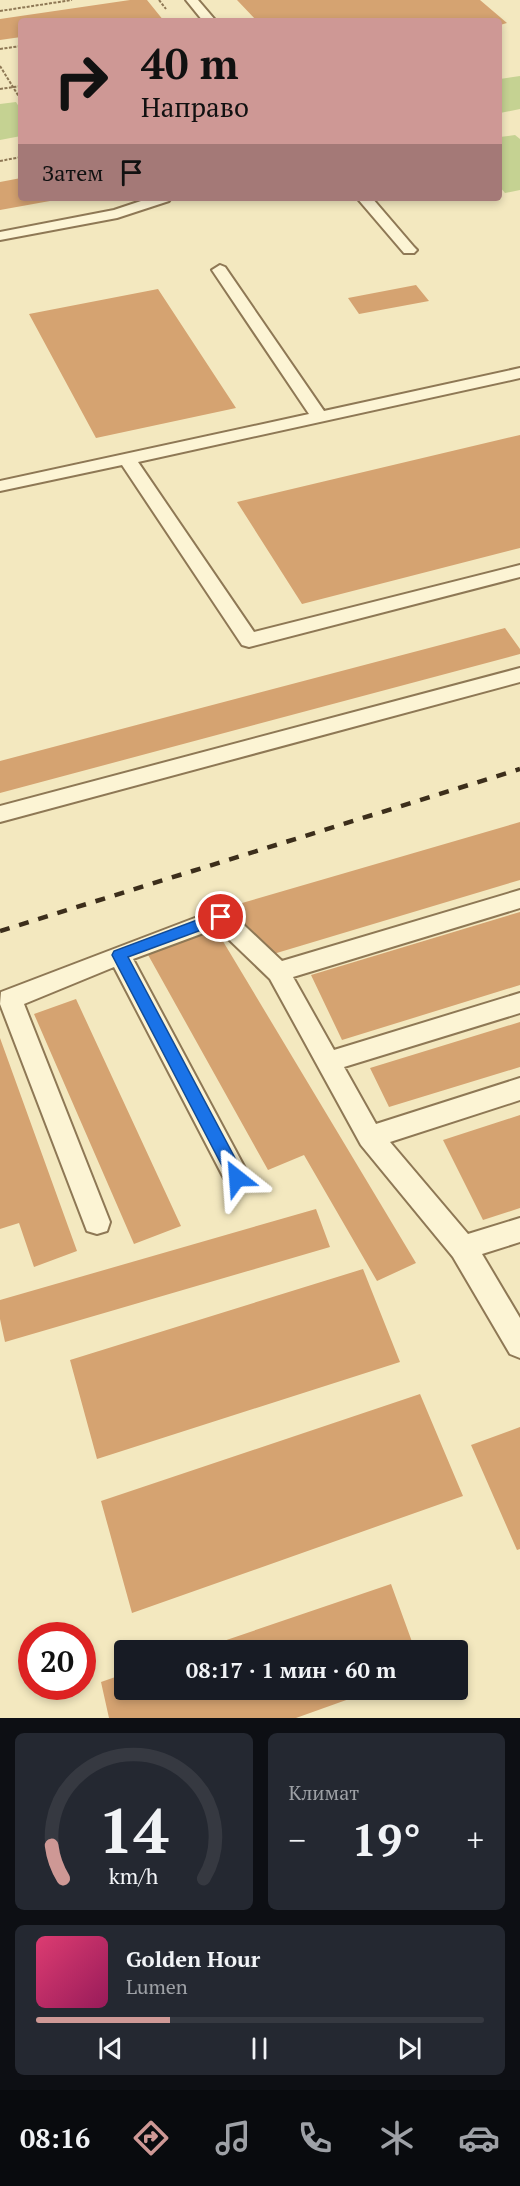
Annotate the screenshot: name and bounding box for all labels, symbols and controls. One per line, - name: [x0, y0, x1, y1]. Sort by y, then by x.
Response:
- text: 40 m: [141, 35, 239, 91]
- icon: right: [42, 42, 120, 120]
- text: Направо: [141, 89, 249, 125]
- icon: arrive: [115, 156, 148, 189]
- text: Затем: [42, 158, 103, 187]
- pin: [195, 891, 246, 942]
- icon: arrive: [204, 900, 237, 933]
- position arrow: [205, 1146, 269, 1210]
- speed limit sign: 20: [18, 1622, 96, 1700]
- text: 08:17 · 1 мин · 60 m: [186, 1655, 396, 1684]
- text: Климат: [289, 1779, 359, 1806]
- text: 14: [98, 1788, 169, 1871]
- text: 19°: [352, 1809, 421, 1869]
- text: −: [289, 1818, 306, 1861]
- text: +: [466, 1818, 484, 1861]
- text: km/h: [109, 1862, 159, 1890]
- text: Golden Hour: [126, 1944, 260, 1973]
- text: Lumen: [126, 1973, 188, 2000]
- icon: previous: [94, 2032, 127, 2065]
- icon: pause: [243, 2032, 276, 2065]
- icon: next: [393, 2032, 426, 2065]
- icon: directions: [130, 2117, 172, 2159]
- icon: music: [212, 2117, 254, 2159]
- icon: phone: [294, 2117, 336, 2159]
- icon: climate: [376, 2117, 418, 2159]
- icon: car: [458, 2117, 500, 2159]
- text: 08:16: [20, 2120, 90, 2156]

